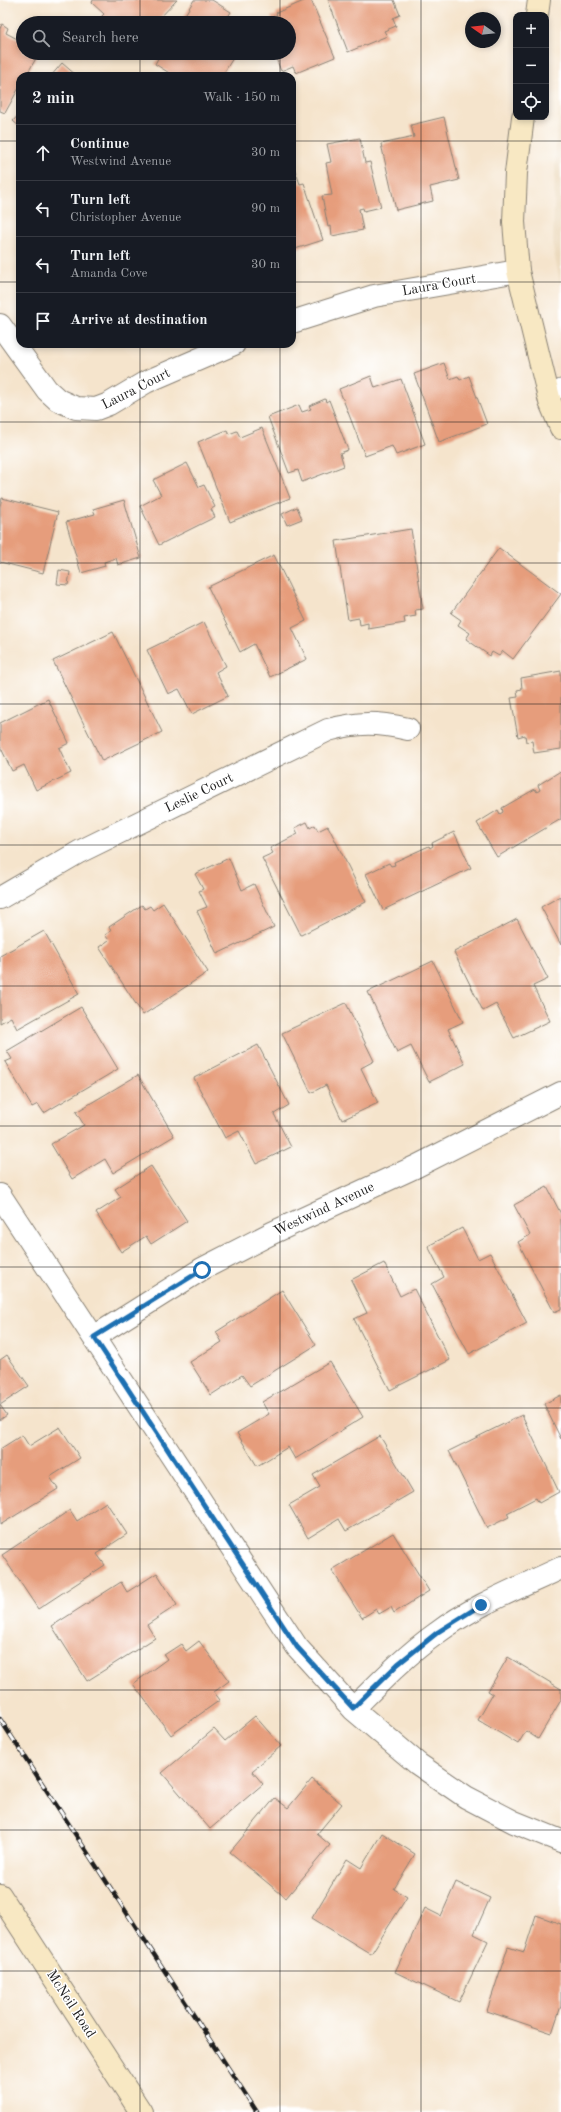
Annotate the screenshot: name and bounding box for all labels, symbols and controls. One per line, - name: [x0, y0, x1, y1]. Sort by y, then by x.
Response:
- north arrow: [465, 12, 501, 48]
- map controls: [513, 12, 549, 120]
- button: +: [513, 12, 549, 48]
- search box: [16, 16, 296, 60]
- icon: search: [30, 27, 52, 49]
- text: Search here: [62, 31, 139, 46]
- button: −: [513, 48, 549, 84]
- button: locate: [513, 84, 549, 120]
- text: 2 min: [32, 90, 75, 107]
- text: Walk · 150 m: [203, 91, 280, 104]
- text: Continue: [70, 137, 129, 152]
- icon: ahead: [32, 142, 54, 164]
- text: 30 m: [251, 146, 280, 159]
- text: Westwind Avenue: [70, 155, 171, 168]
- text: Turn left: [70, 193, 130, 208]
- icon: left: [32, 198, 54, 220]
- text: 90 m: [251, 202, 280, 215]
- text: Christopher Avenue: [70, 211, 181, 224]
- text: Turn left: [70, 249, 130, 264]
- icon: left: [32, 254, 54, 276]
- text: 30 m: [251, 258, 280, 271]
- text: Amanda Cove: [70, 267, 147, 280]
- street label: Laura Court: [401, 272, 477, 298]
- icon: arrive: [32, 310, 54, 332]
- text: Arrive at destination: [70, 313, 208, 328]
- street label: Laura Court: [99, 366, 173, 412]
- street label: Leslie Court: [163, 770, 236, 816]
- street label: Westwind Avenue: [272, 1180, 376, 1238]
- route start: [193, 1261, 211, 1279]
- route end: [472, 1596, 490, 1614]
- street label: McNeil Road: [44, 1968, 98, 2040]

